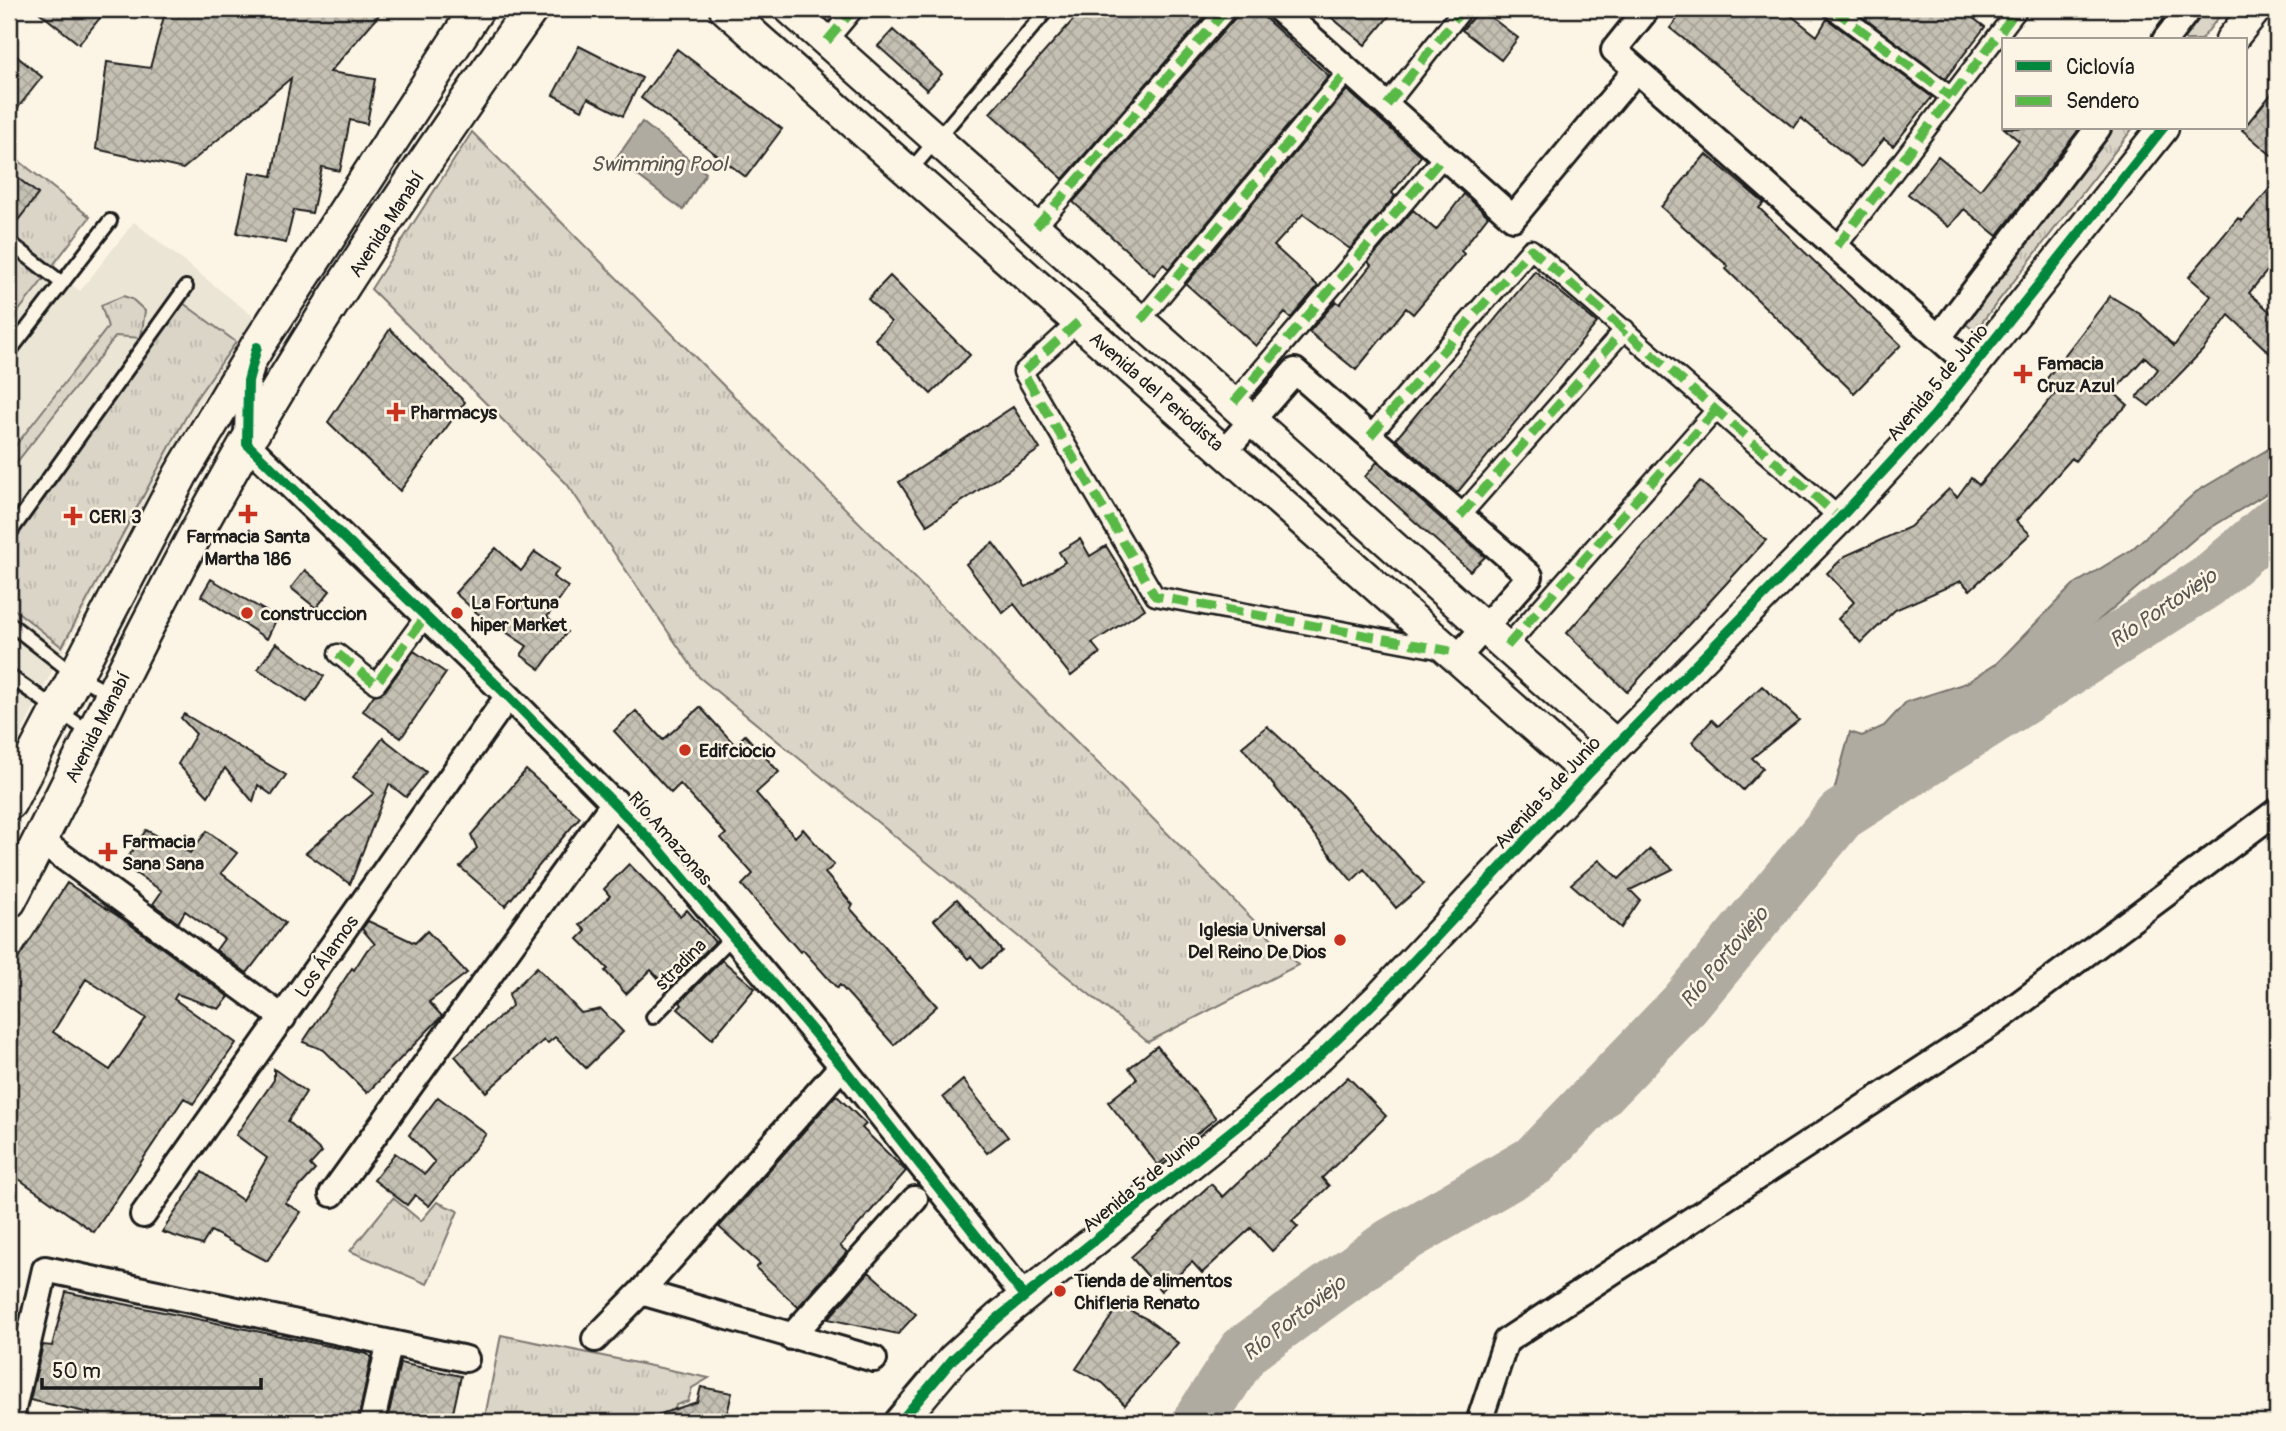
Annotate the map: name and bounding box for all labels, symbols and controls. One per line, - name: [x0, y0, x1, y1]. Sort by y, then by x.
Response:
- legend: [2002, 38, 2248, 130]
- text: Ciclovía: [2066, 54, 2135, 81]
- text: Sendero: [2066, 88, 2139, 115]
- water label: Swimming Pool: [591, 151, 729, 178]
- street label: Avenida Manabí: [344, 167, 430, 282]
- street label: Avenida 5 de Junio: [1882, 319, 1994, 446]
- street label: Avenida del Periodista: [1084, 327, 1229, 457]
- place label: Famacia Cruz Azul: [2037, 352, 2115, 398]
- marker: Famacia Cruz Azul: [2015, 366, 2031, 382]
- place label: Pharmacys: [410, 401, 497, 425]
- marker: Pharmacys: [388, 404, 404, 420]
- place label: CERI 3: [89, 505, 142, 529]
- marker: CERI 3: [63, 506, 83, 526]
- marker: Farmacia Santa Martha 186: [240, 506, 256, 522]
- place label: Farmacia Santa Martha 186: [186, 525, 310, 571]
- water label: Río Portoviejo: [2104, 562, 2223, 654]
- place label: La Fortuna hiper Market: [471, 591, 568, 637]
- place label: construccion: [260, 602, 367, 626]
- marker: construccion: [239, 605, 255, 621]
- marker: La Fortuna hiper Market: [449, 605, 465, 621]
- street label: Avenida Manabí: [60, 668, 136, 787]
- street label: Avenida 5 de Junio: [1489, 731, 1606, 854]
- place label: Edifciocio: [699, 739, 777, 763]
- marker: Edifciocio: [677, 742, 693, 758]
- street label: Río Amazonas: [623, 787, 718, 891]
- place label: Farmacia Sana Sana: [122, 830, 204, 876]
- marker: Farmacia Sana Sana: [100, 844, 116, 860]
- water label: Río Portoviejo: [1674, 900, 1776, 1013]
- street label: Los Álamos: [290, 910, 364, 1002]
- place label: Iglesia Universal Del Reino De Dios: [1188, 918, 1327, 964]
- marker: Iglesia Universal Del Reino De Dios: [1332, 932, 1348, 948]
- street label: stradina: [650, 934, 712, 996]
- street label: Avenida 5 de Junio: [1078, 1128, 1206, 1238]
- place label: Tienda de alimentos Chifleria Renato: [1073, 1269, 1232, 1315]
- water label: Río Portoviejo: [1237, 1269, 1353, 1367]
- marker: Tienda de alimentos Chifleria Renato: [1052, 1283, 1068, 1299]
- scale bar: [42, 1347, 261, 1391]
- text: 50 m: [52, 1358, 101, 1385]

